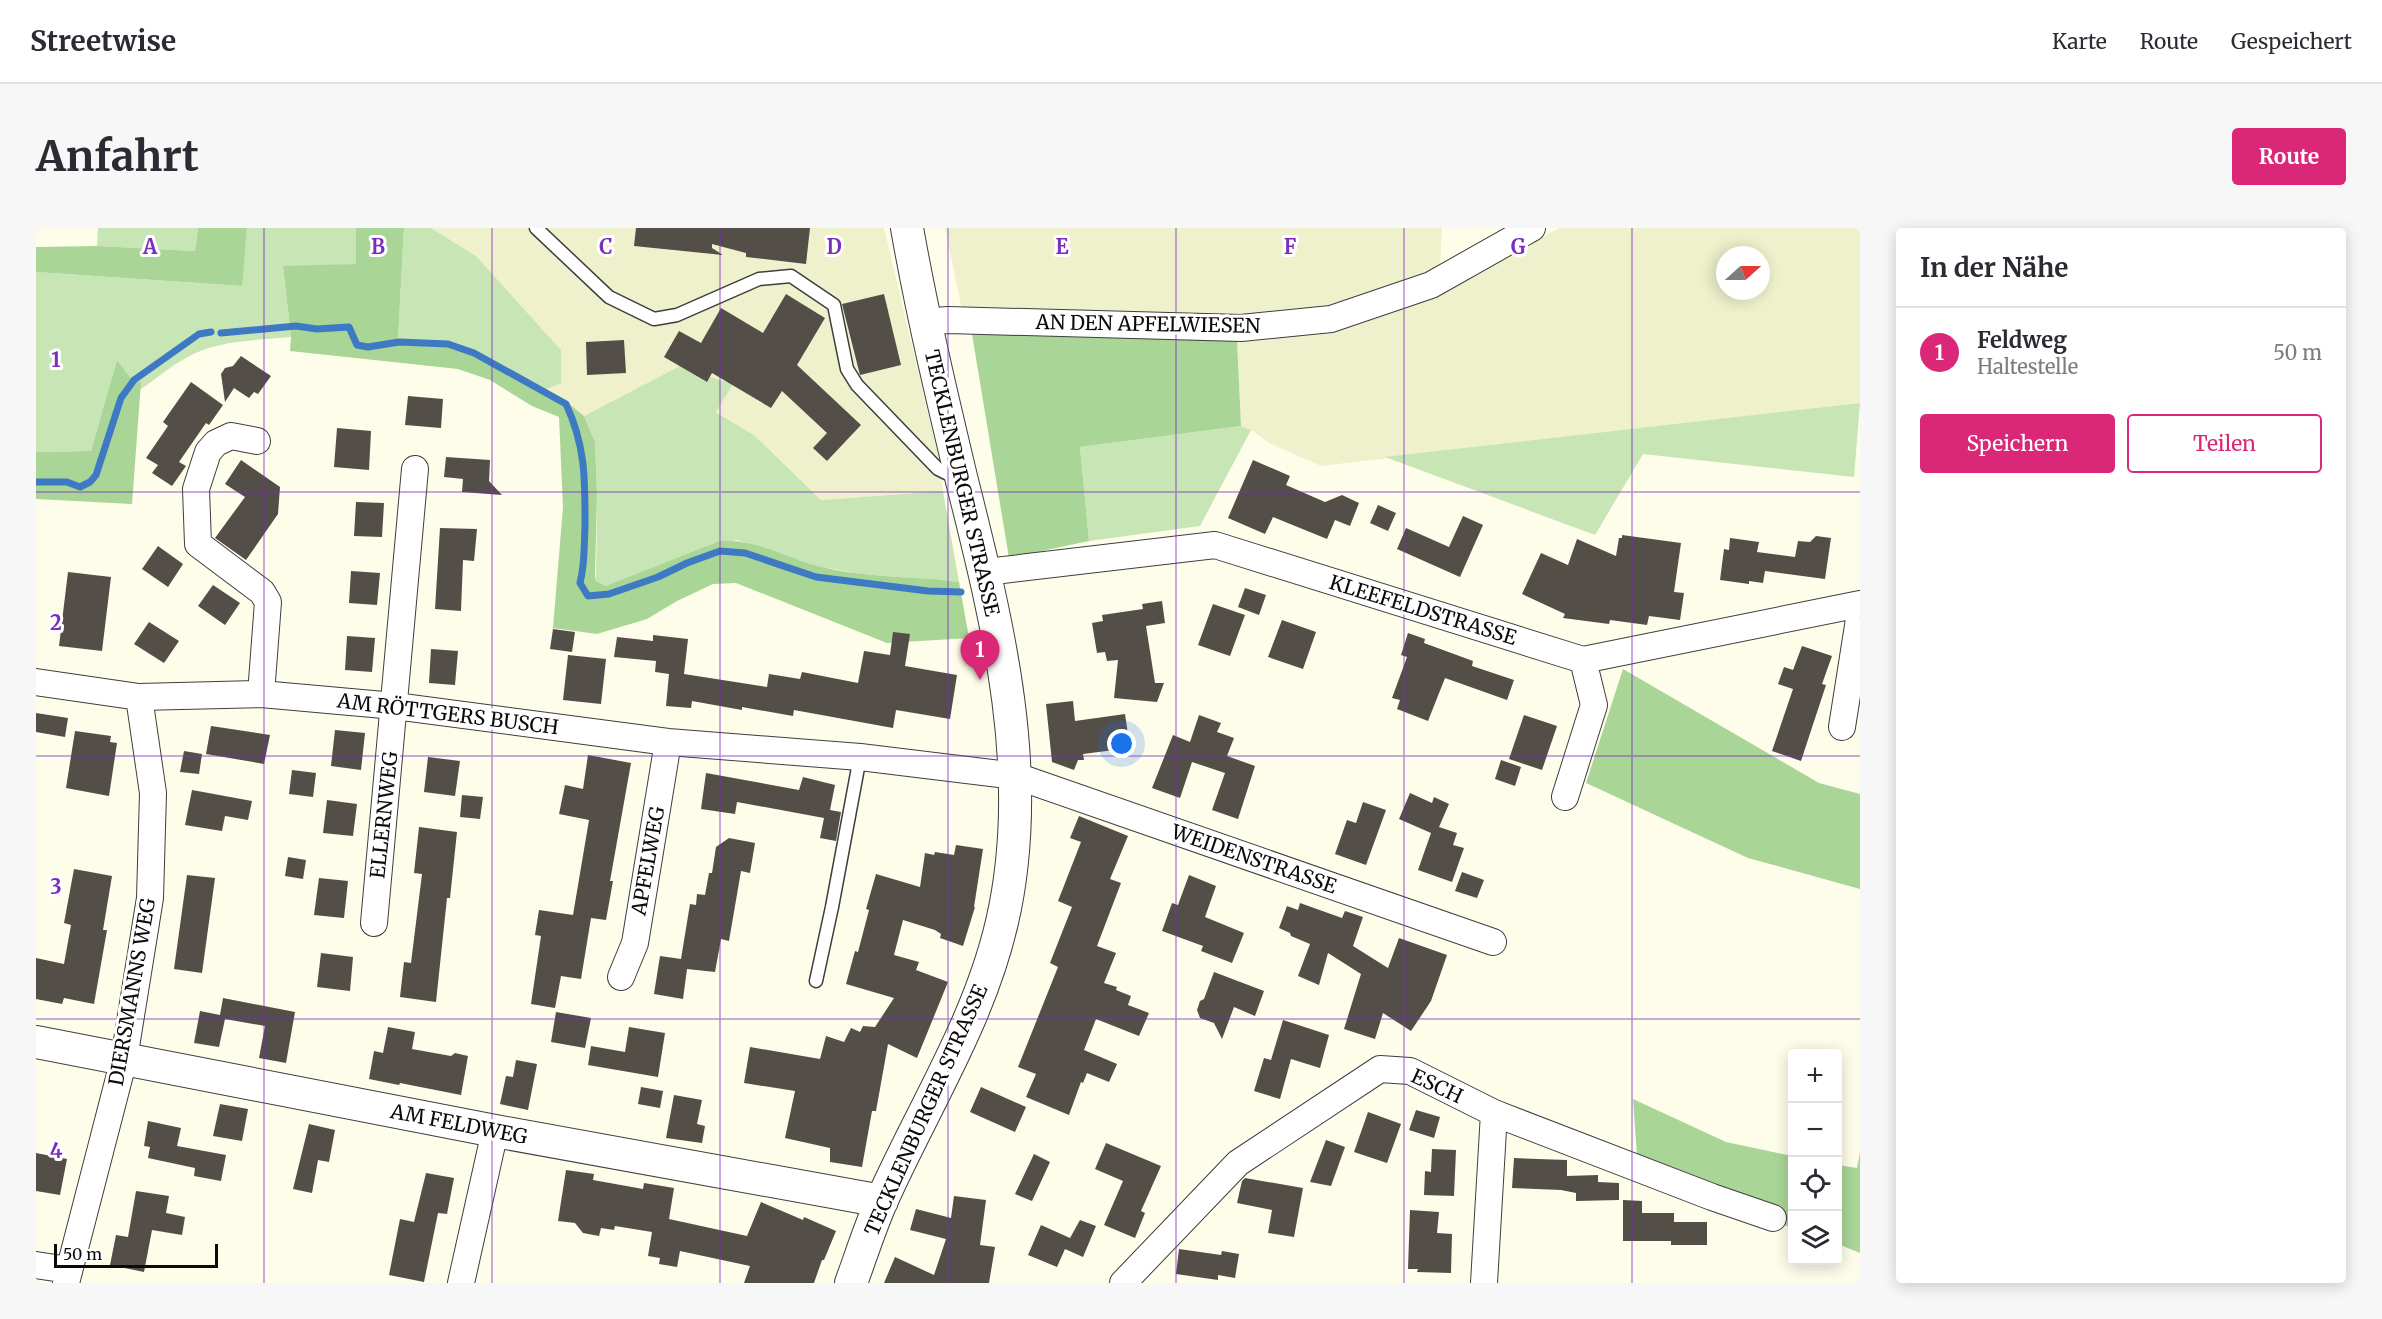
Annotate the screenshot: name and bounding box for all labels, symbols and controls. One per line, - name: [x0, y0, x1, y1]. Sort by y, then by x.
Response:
- text: Streetwise: [30, 23, 176, 59]
- text: Karte: [2052, 28, 2107, 55]
- text: Route: [2140, 28, 2198, 55]
- text: Gespeichert: [2231, 28, 2352, 55]
- button: Route: [2232, 128, 2346, 185]
- text: Anfahrt: [36, 130, 199, 182]
- text: A: [142, 234, 158, 259]
- text: B: [371, 234, 385, 259]
- text: C: [599, 234, 613, 259]
- text: D: [826, 234, 842, 259]
- text: E: [1055, 234, 1069, 259]
- text: F: [1284, 234, 1297, 259]
- text: G: [1511, 234, 1526, 259]
- north arrow: [1716, 246, 1770, 300]
- text: In der Nähe: [1920, 251, 2068, 284]
- street label: AN DEN APFELWIESEN: [1034, 309, 1261, 338]
- text: Feldweg: [1977, 326, 2067, 354]
- text: 1: [1935, 340, 1944, 365]
- text: 50 m: [2273, 340, 2322, 365]
- text: 1: [51, 347, 61, 372]
- street label: TECKLENBURGER STRASSE: [920, 347, 1005, 619]
- text: Haltestelle: [1977, 354, 2078, 379]
- button: Speichern: [1920, 414, 2115, 473]
- button: Teilen: [2127, 414, 2322, 473]
- street label: KLEEFELDSTRASSE: [1327, 569, 1520, 650]
- text: 2: [50, 610, 62, 635]
- pin: 1: [960, 630, 1000, 680]
- street label: AM RÖTTGERS BUSCH: [335, 687, 560, 739]
- your location: [1107, 729, 1136, 758]
- street label: ELLERNWEG: [364, 750, 403, 880]
- street label: APFELWEG: [625, 804, 669, 918]
- street label: WEIDENSTRASSE: [1167, 818, 1340, 899]
- text: 3: [50, 874, 62, 899]
- street label: DIERSMANNS WEG: [103, 896, 160, 1088]
- street label: TECKLENBURGER STRASSE: [859, 980, 993, 1239]
- map controls: [1788, 1049, 1842, 1265]
- button: +: [1788, 1049, 1842, 1103]
- street label: ESCH: [1407, 1063, 1467, 1108]
- street label: AM FELDWEG: [388, 1098, 530, 1149]
- button: −: [1788, 1103, 1842, 1157]
- text: 4: [50, 1138, 63, 1163]
- button: locate: [1788, 1157, 1842, 1211]
- button: layers: [1788, 1211, 1842, 1265]
- scale bar: [54, 1241, 218, 1268]
- text: 50 m: [63, 1244, 102, 1264]

